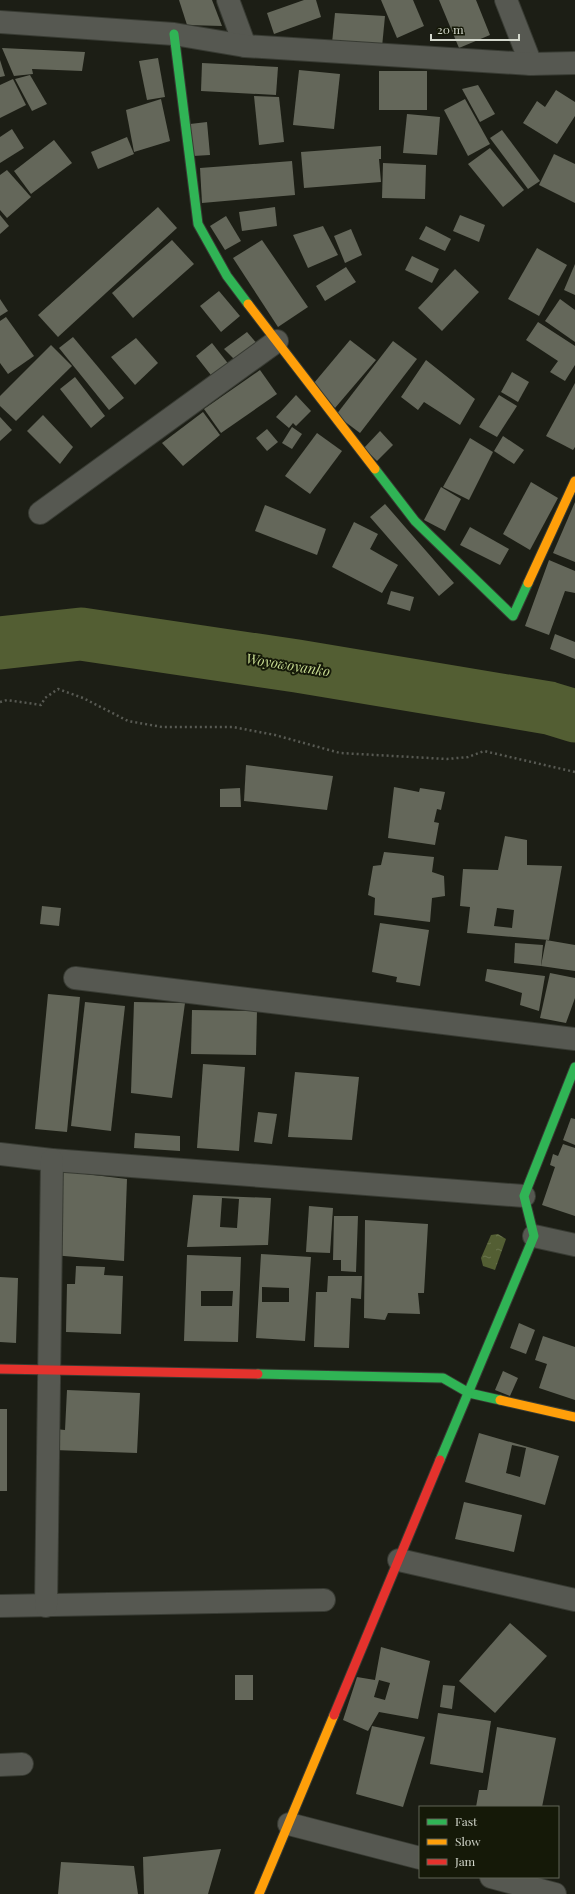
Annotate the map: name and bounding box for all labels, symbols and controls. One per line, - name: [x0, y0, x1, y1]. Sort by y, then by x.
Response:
- scale bar: [431, 16, 519, 42]
- text: 20 m: [437, 21, 464, 37]
- water label: Woyowoyanko: [245, 648, 332, 681]
- legend: [419, 1806, 559, 1878]
- text: Fast: [455, 1813, 478, 1829]
- text: Slow: [455, 1833, 481, 1849]
- text: Jam: [454, 1853, 476, 1869]

